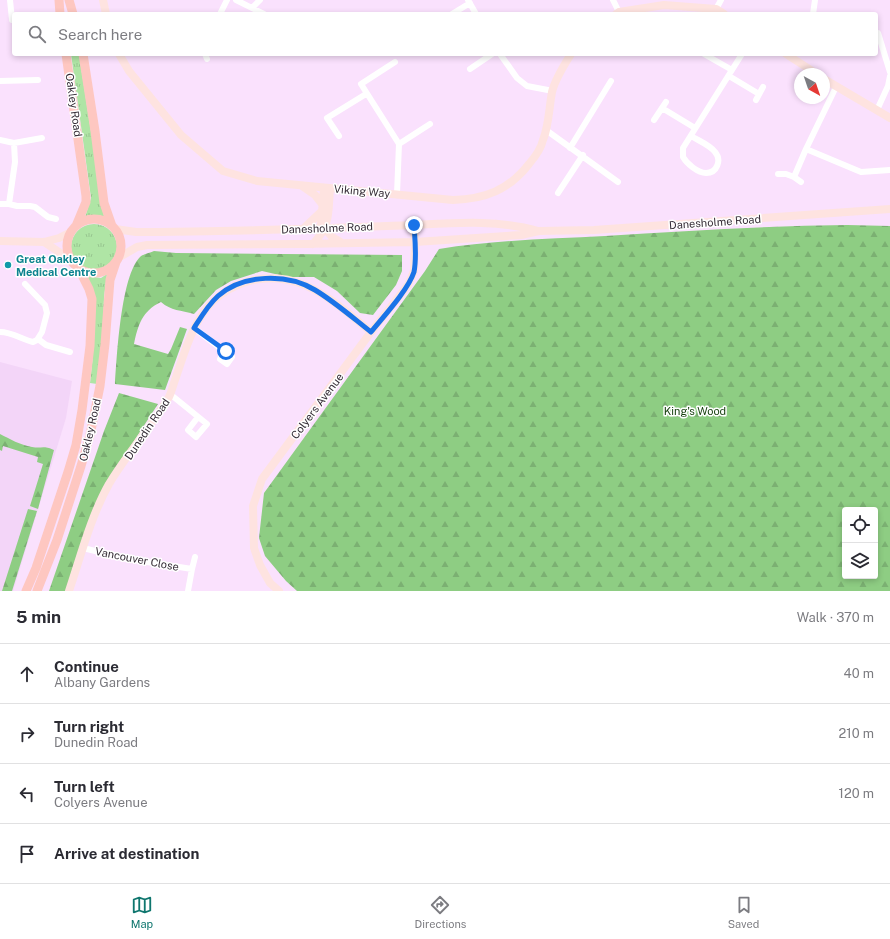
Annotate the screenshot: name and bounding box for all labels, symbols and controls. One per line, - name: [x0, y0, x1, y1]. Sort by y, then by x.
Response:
- search box: [12, 12, 878, 56]
- icon: search: [26, 23, 48, 45]
- text: Search here: [58, 26, 142, 43]
- north arrow: [794, 68, 830, 104]
- street label: Oakley Road: [64, 72, 84, 138]
- street label: Viking Way: [333, 183, 391, 199]
- street label: Danesholme Road: [669, 213, 761, 231]
- route end: [405, 216, 423, 234]
- street label: Danesholme Road: [281, 220, 373, 236]
- place label: Great Oakley Medical Centre: [16, 253, 96, 278]
- marker: Great Oakley Medical Centre: [3, 260, 13, 270]
- route start: [217, 342, 235, 360]
- street label: Colyers Avenue: [288, 371, 346, 441]
- street label: Dunedin Road: [122, 396, 172, 462]
- street label: Oakley Road: [77, 397, 103, 463]
- park label: King's Wood: [664, 405, 726, 417]
- map controls: [842, 507, 878, 579]
- button: locate: [842, 507, 878, 543]
- button: layers: [842, 543, 878, 579]
- street label: Vancouver Close: [94, 545, 180, 573]
- text: 5 min: [16, 607, 61, 627]
- text: Walk · 370 m: [797, 610, 874, 625]
- text: Continue: [54, 658, 119, 675]
- icon: ahead: [16, 663, 38, 685]
- text: 40 m: [843, 666, 874, 681]
- text: Albany Gardens: [54, 675, 150, 690]
- text: Turn right: [54, 718, 124, 735]
- icon: right: [16, 723, 38, 745]
- text: 210 m: [839, 726, 874, 741]
- text: Dunedin Road: [54, 735, 138, 750]
- text: Turn left: [54, 778, 115, 795]
- icon: left: [16, 783, 38, 805]
- text: 120 m: [839, 786, 874, 801]
- text: Colyers Avenue: [54, 795, 148, 810]
- icon: arrive: [16, 843, 38, 865]
- text: Arrive at destination: [54, 845, 199, 862]
- tab: Map: [131, 894, 153, 930]
- tab: Directions: [415, 894, 466, 930]
- tab: Saved: [728, 894, 759, 930]

